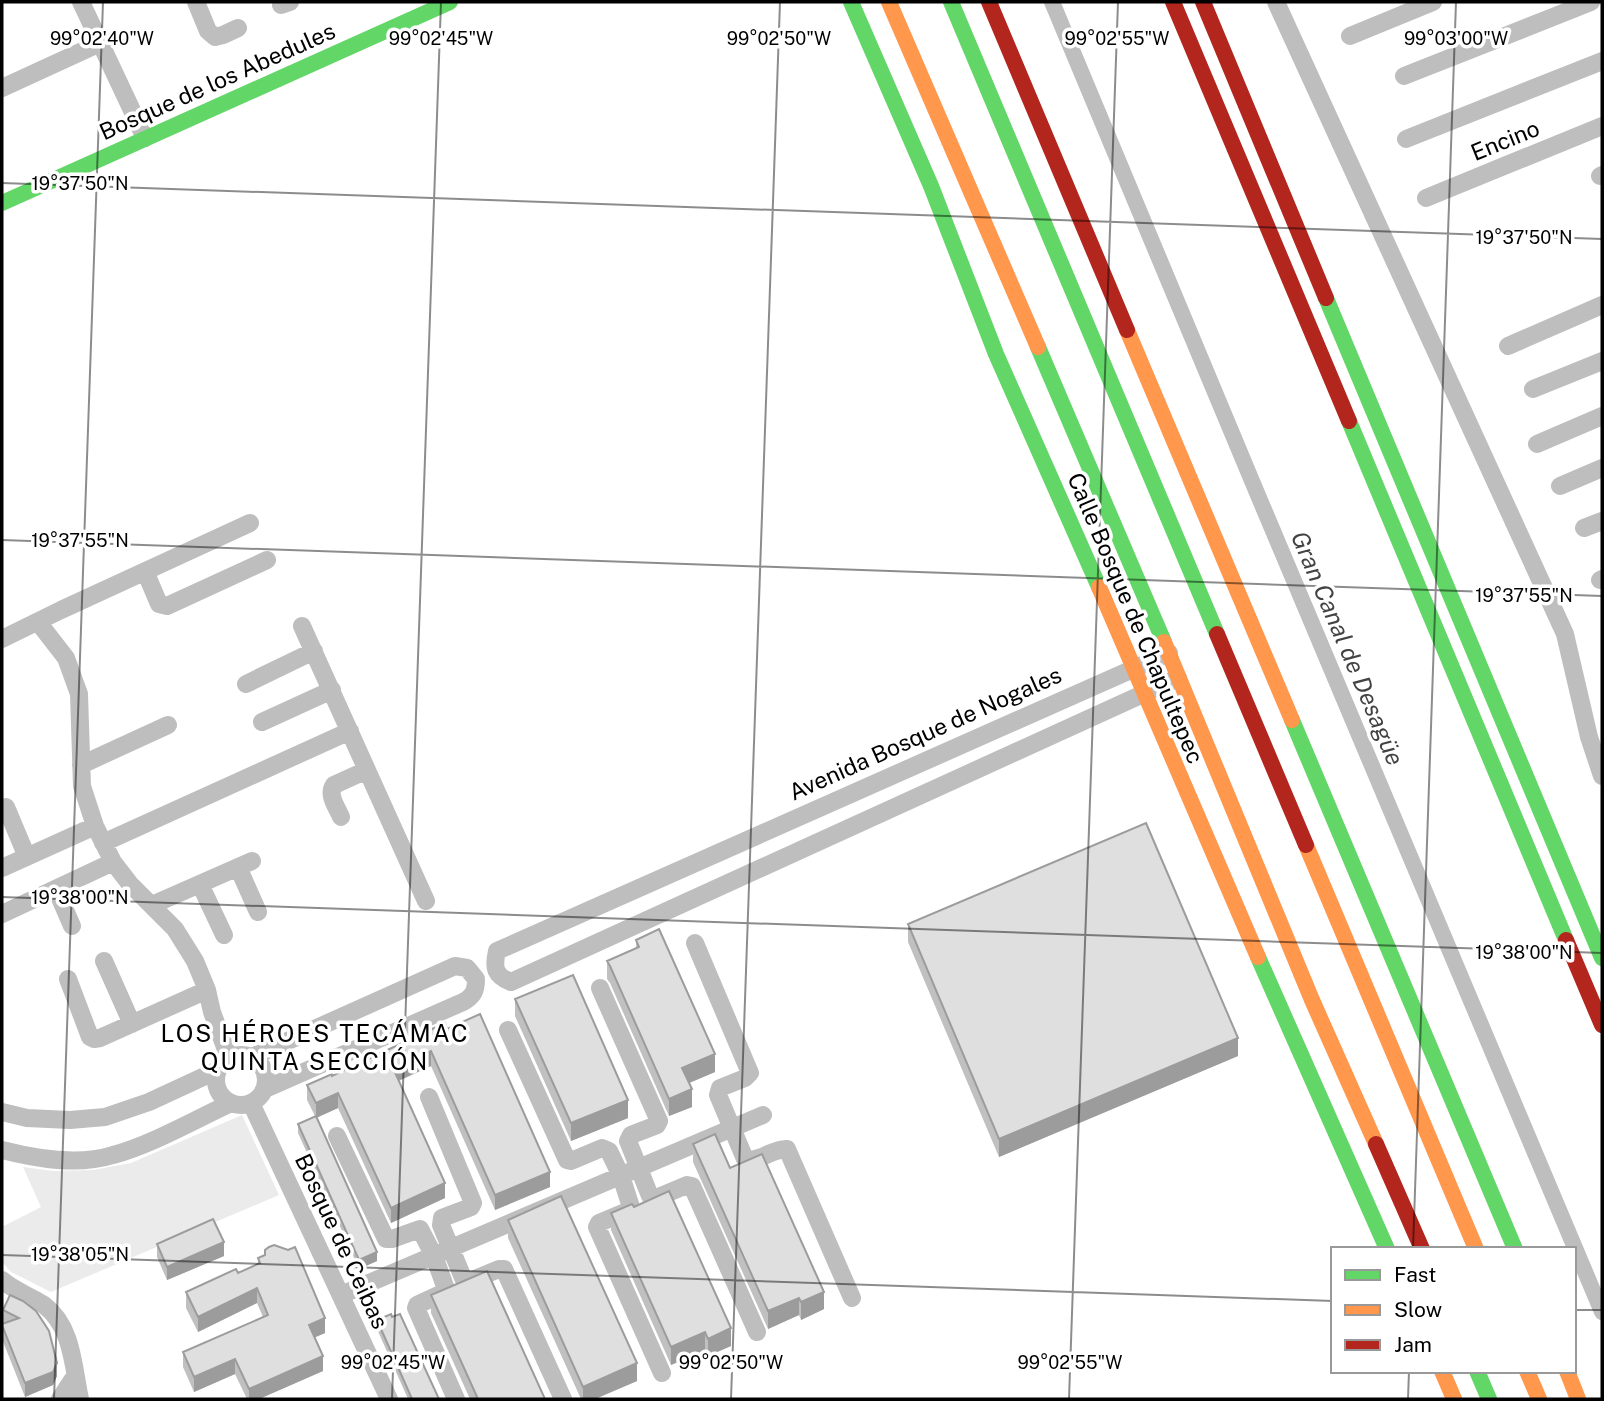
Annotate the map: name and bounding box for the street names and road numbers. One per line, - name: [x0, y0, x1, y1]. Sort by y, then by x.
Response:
- street label: Bosque de los Abedules: [95, 17, 339, 145]
- street label: Encino: [1467, 114, 1543, 166]
- street label: Calle Bosque de Chapultepec: [1062, 469, 1210, 767]
- street label: Avenida Bosque de Nogales: [784, 661, 1066, 805]
- street label: Bosque de Ceibas: [290, 1149, 394, 1333]

